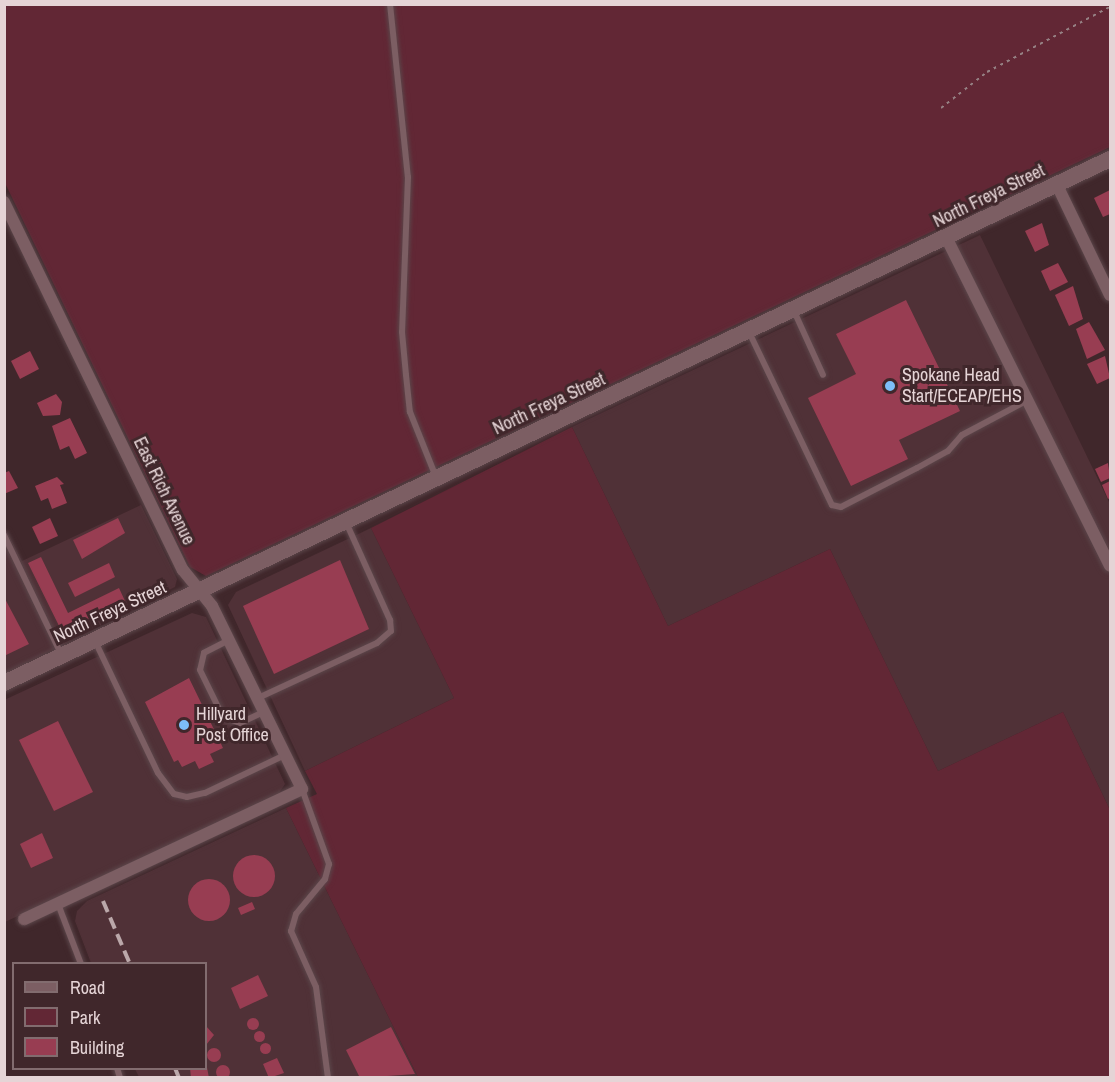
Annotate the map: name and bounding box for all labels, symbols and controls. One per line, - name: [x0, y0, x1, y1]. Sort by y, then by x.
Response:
- street label: North Freya Street: [930, 160, 1048, 232]
- place label: Spokane Head Start/ECEAP/EHS: [902, 365, 1022, 407]
- street label: North Freya Street: [489, 369, 609, 439]
- marker: Spokane Head Start/ECEAP/EHS: [883, 379, 897, 393]
- street label: East Rich Avenue: [128, 433, 200, 549]
- street label: North Freya Street: [50, 577, 170, 647]
- place label: Hillyard Post Office: [196, 704, 269, 746]
- marker: Hillyard Post Office: [177, 718, 191, 732]
- legend: [12, 962, 207, 1070]
- text: Road: [70, 975, 105, 1000]
- text: Park: [70, 1005, 100, 1030]
- text: Building: [70, 1035, 124, 1060]

